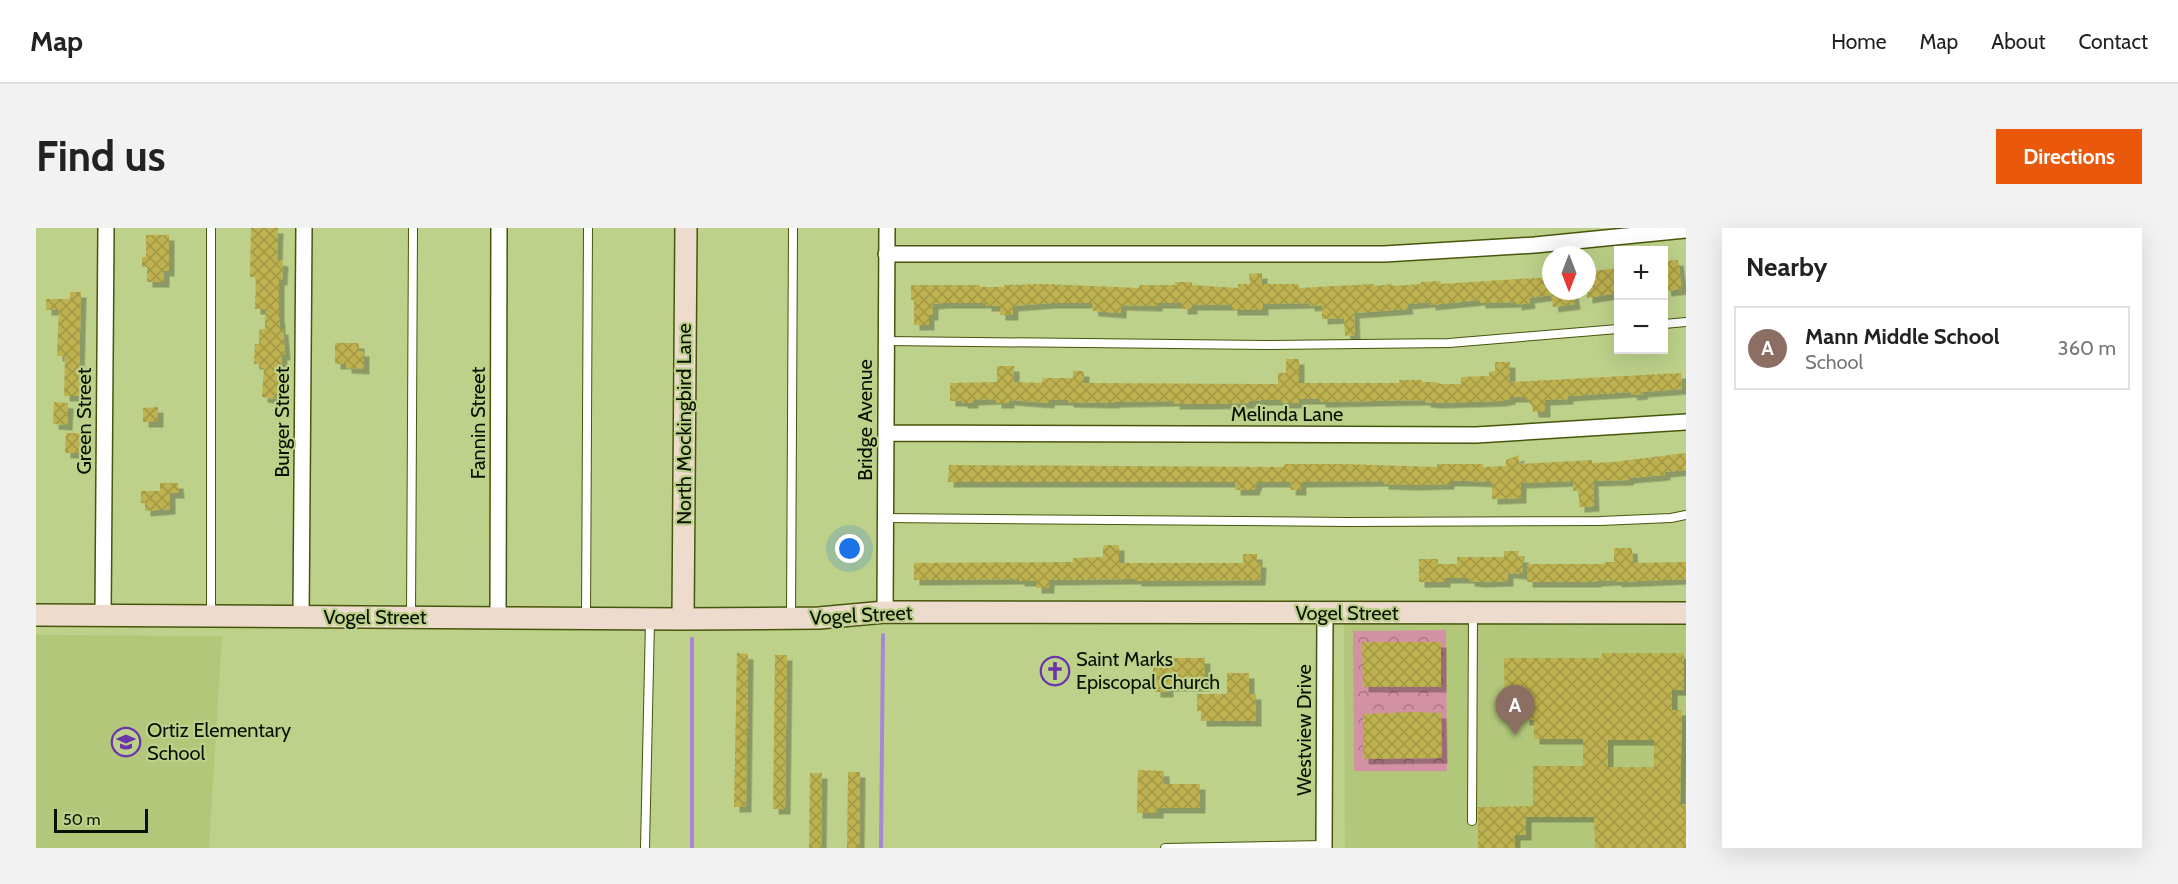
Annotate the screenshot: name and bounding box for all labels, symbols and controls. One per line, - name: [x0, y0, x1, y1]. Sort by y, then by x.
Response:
- text: Map: [30, 24, 83, 58]
- text: Home: [1831, 29, 1887, 54]
- text: Map: [1920, 29, 1958, 54]
- text: About: [1991, 29, 2045, 54]
- text: Contact: [2078, 29, 2148, 54]
- button: Directions: [1996, 129, 2142, 184]
- text: Find us: [36, 130, 165, 182]
- north arrow: [1542, 246, 1596, 300]
- map controls: [1614, 246, 1668, 354]
- button: +: [1614, 246, 1668, 300]
- text: Nearby: [1746, 251, 1827, 283]
- button: −: [1614, 300, 1668, 354]
- street label: North Mockingbird Lane: [672, 323, 696, 525]
- text: Mann Middle School: [1805, 323, 2000, 350]
- text: A: [1761, 336, 1774, 360]
- text: 360 m: [2058, 336, 2116, 360]
- text: School: [1805, 350, 1863, 374]
- street label: Bridge Avenue: [853, 359, 877, 481]
- street label: Burger Street: [270, 366, 294, 477]
- street label: Fannin Street: [466, 366, 490, 479]
- street label: Green Street: [72, 367, 96, 474]
- street label: Melinda Lane: [1231, 402, 1343, 426]
- your location: [835, 534, 864, 563]
- street label: Vogel Street: [809, 600, 913, 630]
- street label: Vogel Street: [1296, 601, 1399, 625]
- street label: Vogel Street: [324, 605, 427, 629]
- place label: Saint Marks Episcopal Church: [1076, 647, 1220, 694]
- church icon: Saint Marks Episcopal Church: [1039, 655, 1071, 687]
- street label: Westview Drive: [1292, 664, 1316, 796]
- pin: A: [1496, 686, 1534, 735]
- place label: Ortiz Elementary School: [147, 718, 291, 765]
- school or university icon: Ortiz Elementary School: [110, 726, 142, 758]
- scale bar: [54, 806, 148, 834]
- text: 50 m: [63, 810, 100, 829]

